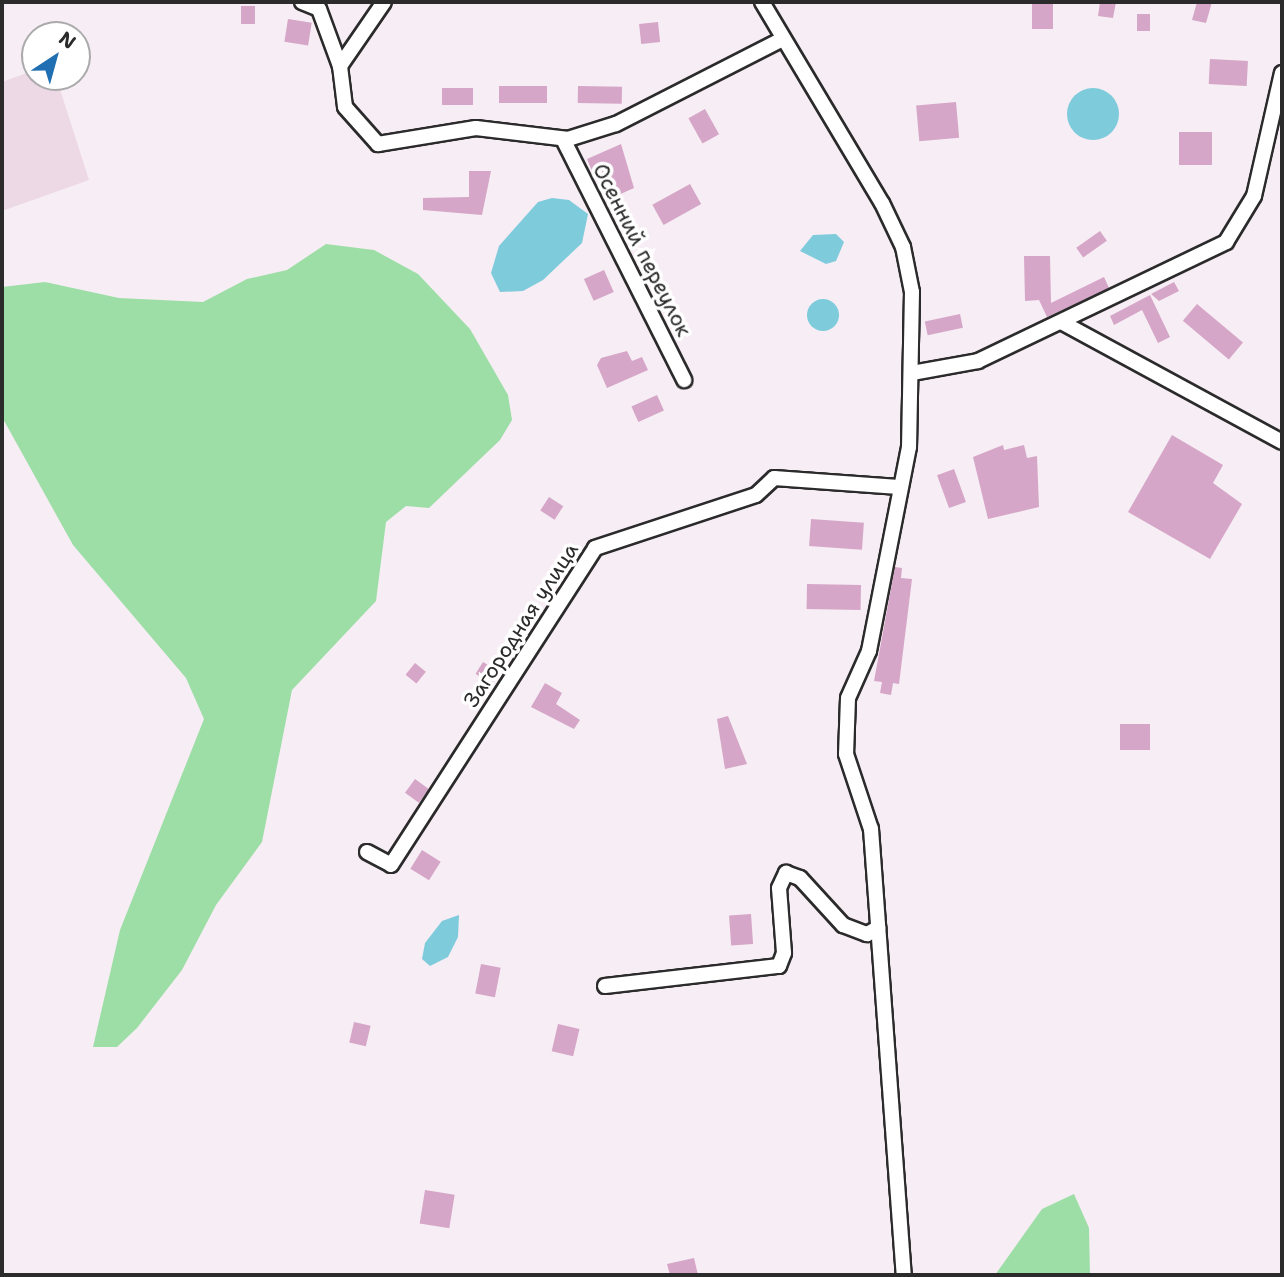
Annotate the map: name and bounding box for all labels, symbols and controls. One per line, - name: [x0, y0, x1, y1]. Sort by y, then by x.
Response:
- north arrow: [21, 21, 91, 91]
- text: N: [54, 26, 81, 55]
- street label: Осенний переулок: [587, 159, 697, 341]
- street label: Загородная улица: [458, 538, 584, 712]

